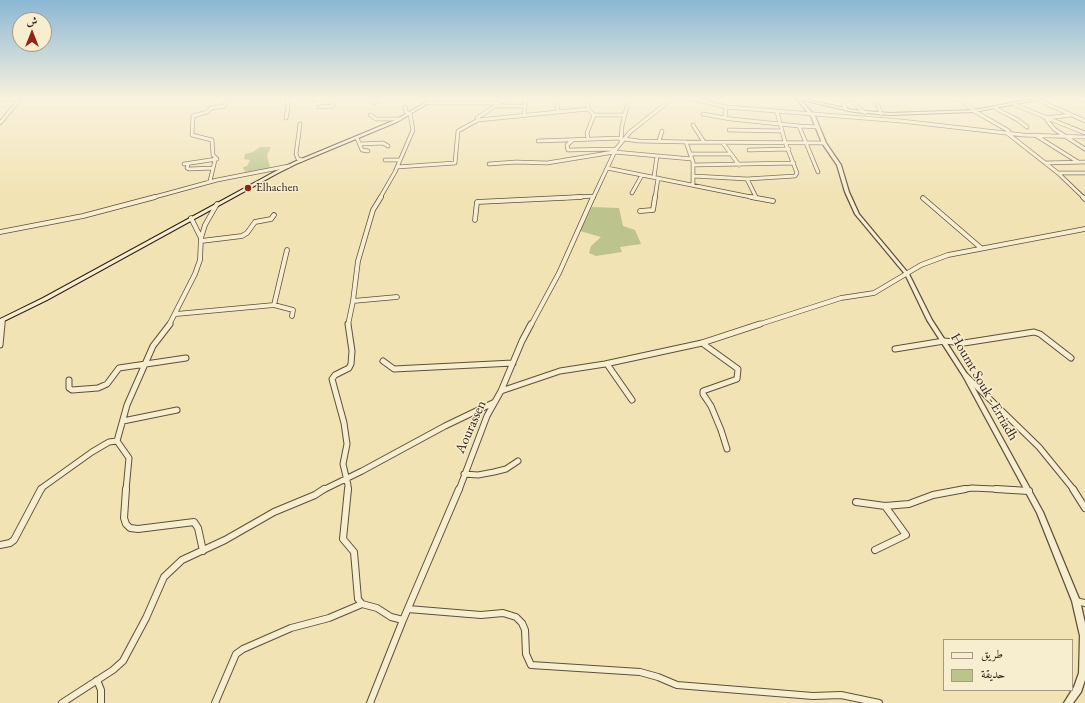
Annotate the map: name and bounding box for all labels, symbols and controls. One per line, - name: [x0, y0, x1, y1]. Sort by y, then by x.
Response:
- north arrow: [12, 12, 52, 52]
- text: ش: [27, 14, 37, 28]
- place label: Elhachen: [256, 181, 299, 195]
- marker: Elhachen: [243, 183, 253, 193]
- street label: Houmt Souk - Erriadh: [946, 330, 1022, 444]
- street label: Aourassen: [452, 398, 490, 456]
- legend: [943, 639, 1073, 691]
- text: طريق: [981, 646, 1003, 662]
- text: حديقة: [981, 666, 1005, 682]

